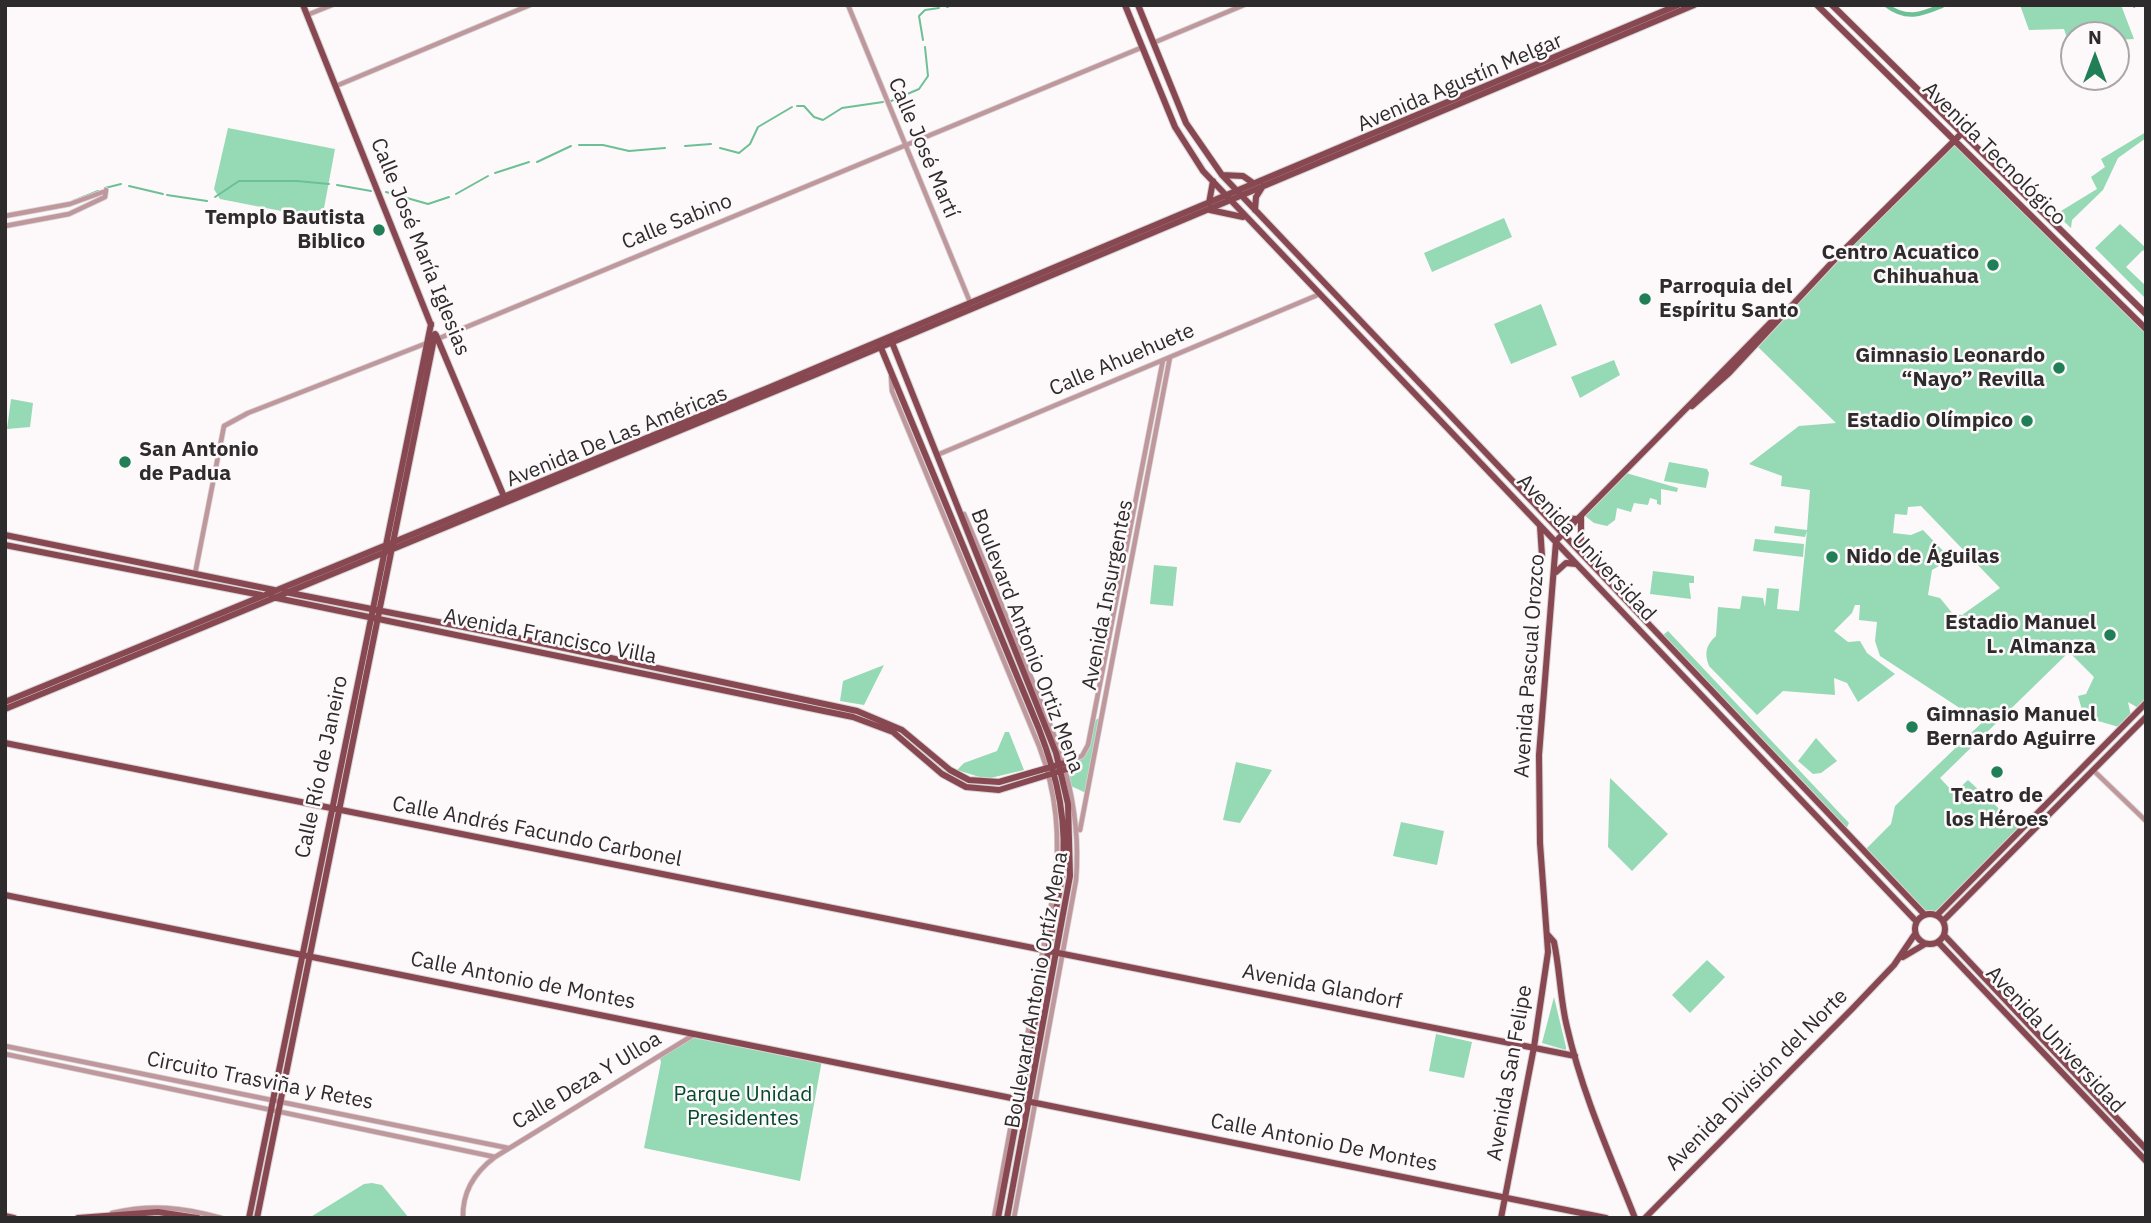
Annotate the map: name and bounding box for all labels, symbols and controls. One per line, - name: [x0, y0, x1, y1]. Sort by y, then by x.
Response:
- north arrow: [2060, 21, 2130, 91]
- text: N: [2088, 25, 2102, 49]
- street label: Avenida Agustín Melgar: [1354, 28, 1566, 138]
- street label: Calle José Martí: [882, 74, 964, 222]
- street label: Avenida Tecnológico: [1917, 77, 2071, 231]
- street label: Calle José María Iglesias: [365, 135, 475, 359]
- street label: Calle Sabino: [618, 188, 736, 256]
- place label: Templo Bautista Biblico: [205, 205, 365, 255]
- marker: Templo Bautista Biblico: [371, 222, 387, 238]
- place label: Centro Acuatico Chihuahua: [1822, 240, 1979, 290]
- marker: Centro Acuatico Chihuahua: [1985, 257, 2001, 273]
- place label: Parroquia del Espíritu Santo: [1659, 274, 1798, 324]
- marker: Parroquia del Espíritu Santo: [1637, 291, 1653, 307]
- street label: Calle Ahuehuete: [1046, 318, 1198, 402]
- place label: Gimnasio Leonardo “Nayo” Revilla: [1855, 343, 2045, 393]
- marker: Gimnasio Leonardo “Nayo” Revilla: [2051, 360, 2067, 376]
- street label: Avenida De Las Américas: [503, 381, 731, 493]
- place label: Estadio Olímpico: [1847, 408, 2013, 434]
- marker: Estadio Olímpico: [2019, 413, 2035, 429]
- place label: San Antonio de Padua: [139, 437, 259, 487]
- marker: San Antonio de Padua: [117, 454, 133, 470]
- street label: Avenida Universidad: [1511, 469, 1661, 627]
- street label: Avenida Insurgentes: [1077, 498, 1139, 692]
- street label: Boulevard Antonio Ortiz Mena: [965, 506, 1089, 776]
- place label: Nido de Águilas: [1846, 544, 2000, 570]
- marker: Nido de Águilas: [1824, 549, 1840, 565]
- street label: Avenida Pascual Orozco: [1510, 553, 1550, 779]
- street label: Avenida Francisco Villa: [442, 604, 658, 670]
- place label: Estadio Manuel L. Almanza: [1945, 610, 2096, 660]
- marker: Estadio Manuel L. Almanza: [2102, 627, 2118, 643]
- street label: Calle Río de Janeiro: [290, 673, 354, 861]
- place label: Gimnasio Manuel Bernardo Aguirre: [1926, 702, 2096, 752]
- marker: Gimnasio Manuel Bernardo Aguirre: [1904, 719, 1920, 735]
- marker: Teatro de los Héroes: [1989, 764, 2005, 780]
- place label: Teatro de los Héroes: [1945, 783, 2049, 833]
- street label: Calle Andrés Facundo Carbonel: [390, 792, 684, 872]
- street label: Boulevard Antonio Ortíz Mena: [1000, 850, 1074, 1130]
- street label: Calle Antonio de Montes: [408, 947, 638, 1015]
- street label: Avenida Glandorf: [1240, 959, 1404, 1015]
- street label: Avenida Universidad: [1980, 961, 2130, 1119]
- street label: Avenida San Felipe: [1482, 983, 1538, 1163]
- street label: Avenida División del Norte: [1661, 984, 1853, 1176]
- street label: Calle Deza Y Ulloa: [508, 1027, 666, 1135]
- street label: Circuito Trasviña y Retes: [145, 1047, 375, 1115]
- park label: Parque Unidad Presidentes: [674, 1082, 812, 1132]
- street label: Calle Antonio De Montes: [1208, 1109, 1440, 1177]

